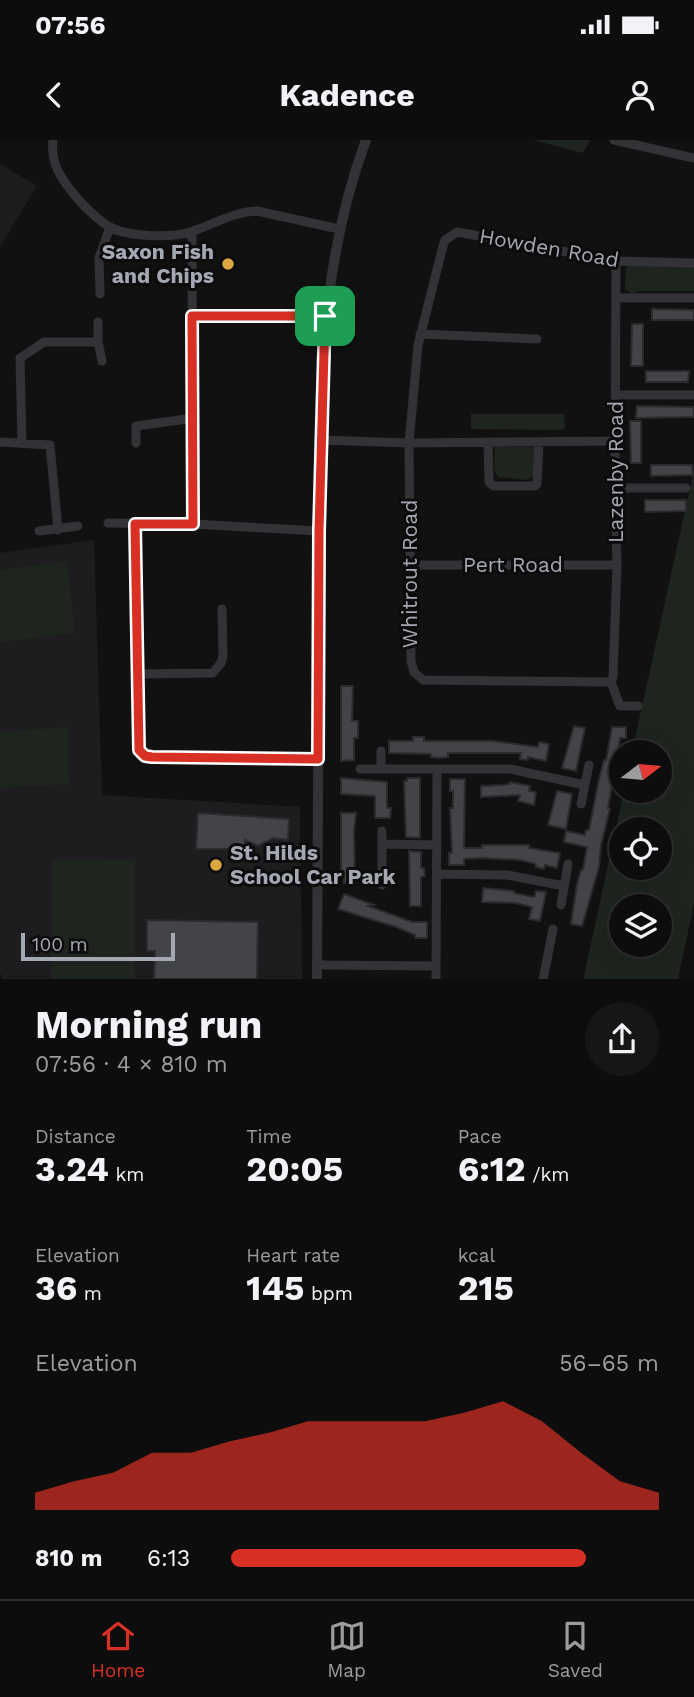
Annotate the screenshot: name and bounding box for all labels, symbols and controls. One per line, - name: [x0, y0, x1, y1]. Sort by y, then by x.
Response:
- text: 07:56: [35, 10, 105, 40]
- icon: back: [35, 76, 73, 114]
- text: Kadence: [279, 76, 415, 114]
- icon: person: [621, 76, 659, 114]
- street label: Howden Road: [477, 223, 621, 272]
- place label: Saxon Fish and Chips: [102, 239, 214, 288]
- marker: Saxon Fish and Chips: [220, 256, 236, 272]
- pin: [295, 286, 355, 346]
- icon: arrive: [306, 297, 344, 335]
- street label: Lazenby Road: [603, 401, 628, 543]
- street label: Whitrout Road: [397, 500, 422, 648]
- street label: Pert Road: [463, 552, 563, 577]
- north arrow: [609, 740, 672, 803]
- map controls: [609, 740, 672, 957]
- button: locate: [609, 817, 672, 880]
- place label: St. Hilds School Car Park: [230, 840, 397, 889]
- marker: St. Hilds School Car Park: [208, 857, 224, 873]
- button: layers: [609, 894, 672, 957]
- scale bar: [21, 930, 175, 962]
- text: 100 m: [32, 933, 88, 956]
- button: share: [585, 1002, 659, 1076]
- text: Morning run: [35, 1003, 262, 1047]
- text: 07:56 · 4 × 810 m: [35, 1051, 228, 1078]
- text: Distance: [35, 1125, 116, 1148]
- text: Time: [246, 1125, 292, 1148]
- text: Pace: [458, 1125, 502, 1148]
- text: 3.24: [35, 1148, 109, 1190]
- text: 20:05: [246, 1148, 343, 1190]
- text: 6:12: [458, 1148, 526, 1190]
- text: km: [109, 1163, 144, 1186]
- text: /km: [526, 1163, 569, 1186]
- text: Elevation: [35, 1244, 120, 1267]
- text: Heart rate: [246, 1244, 340, 1267]
- text: kcal: [458, 1244, 495, 1267]
- text: 36: [35, 1267, 77, 1309]
- text: 145: [246, 1267, 304, 1309]
- text: 215: [458, 1267, 514, 1309]
- text: m: [77, 1282, 102, 1305]
- text: bpm: [304, 1282, 353, 1305]
- text: Elevation: [35, 1350, 138, 1377]
- text: 56–65 m: [559, 1350, 659, 1377]
- text: 810 m: [35, 1545, 102, 1572]
- text: 6:13: [147, 1545, 190, 1572]
- tab: Home: [91, 1617, 145, 1682]
- tab: Map: [327, 1617, 366, 1682]
- tab: Saved: [548, 1617, 603, 1682]

